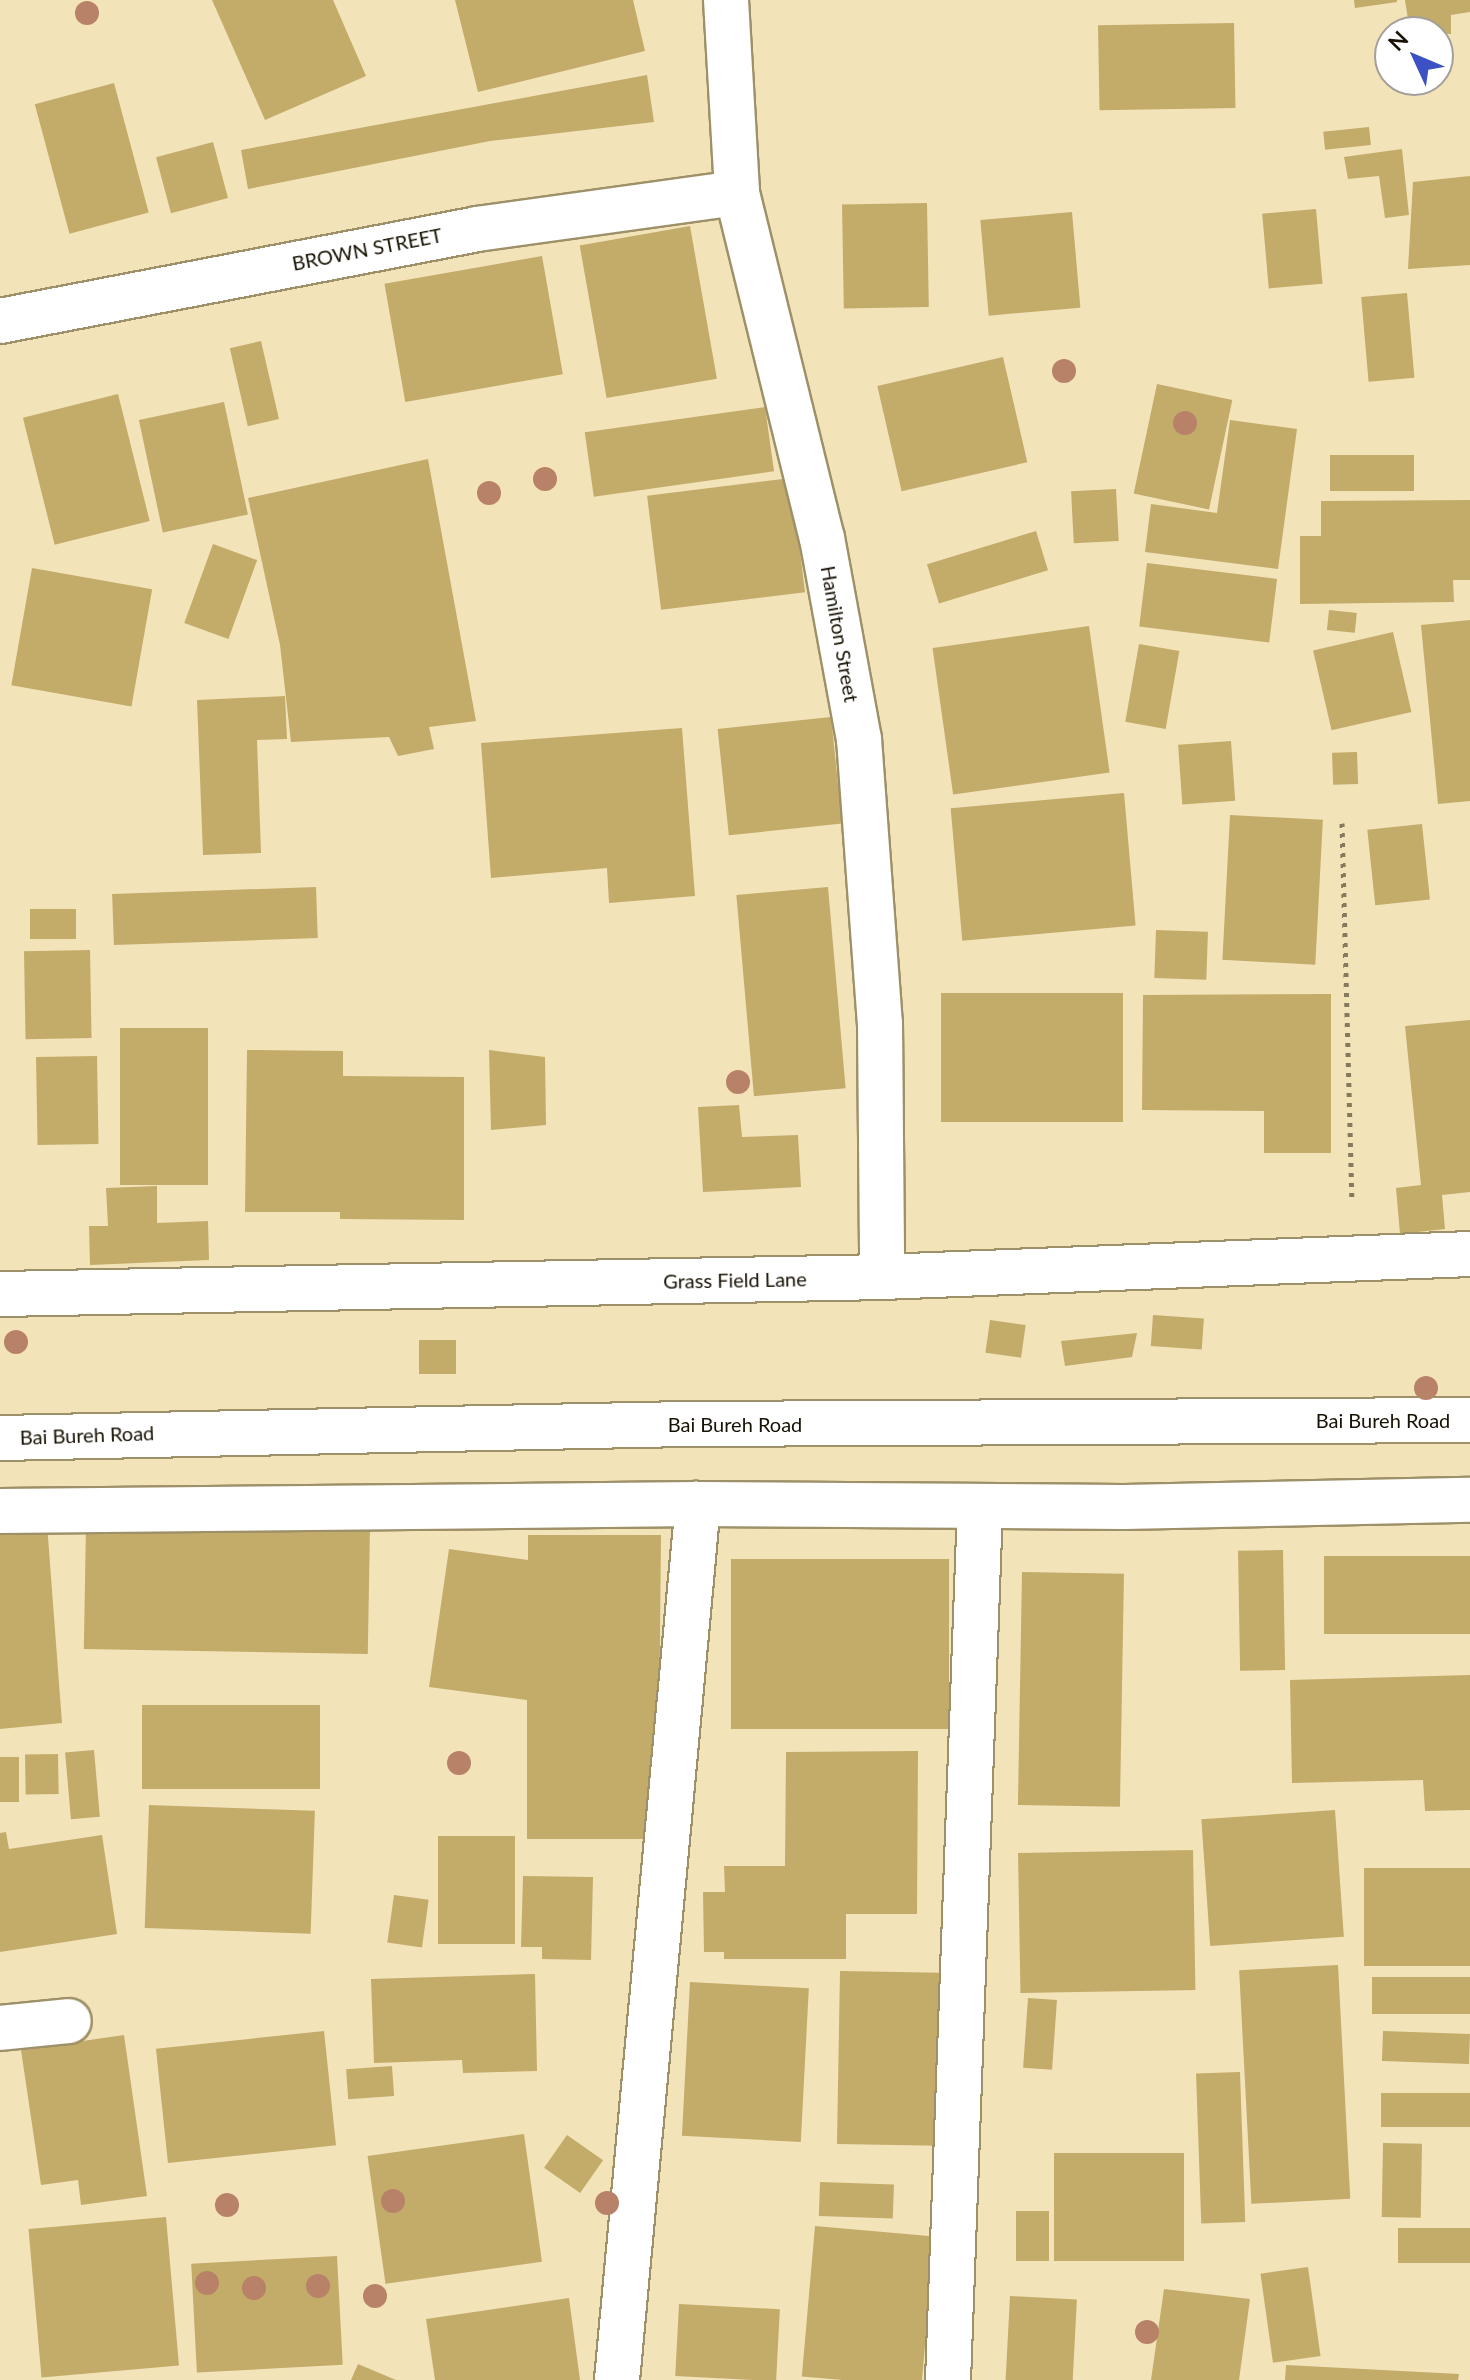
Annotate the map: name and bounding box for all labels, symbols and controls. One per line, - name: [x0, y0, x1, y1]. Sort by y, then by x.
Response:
- north arrow: [1374, 16, 1454, 96]
- text: N: [1382, 25, 1413, 56]
- street label: BROWN STREET: [290, 223, 444, 275]
- street label: Hamilton Street: [816, 564, 864, 704]
- street label: Grass Field Lane: [663, 1267, 807, 1293]
- street label: Bai Bureh Road: [1316, 1408, 1450, 1432]
- street label: Bai Bureh Road: [668, 1412, 802, 1436]
- street label: Bai Bureh Road: [19, 1421, 155, 1449]

